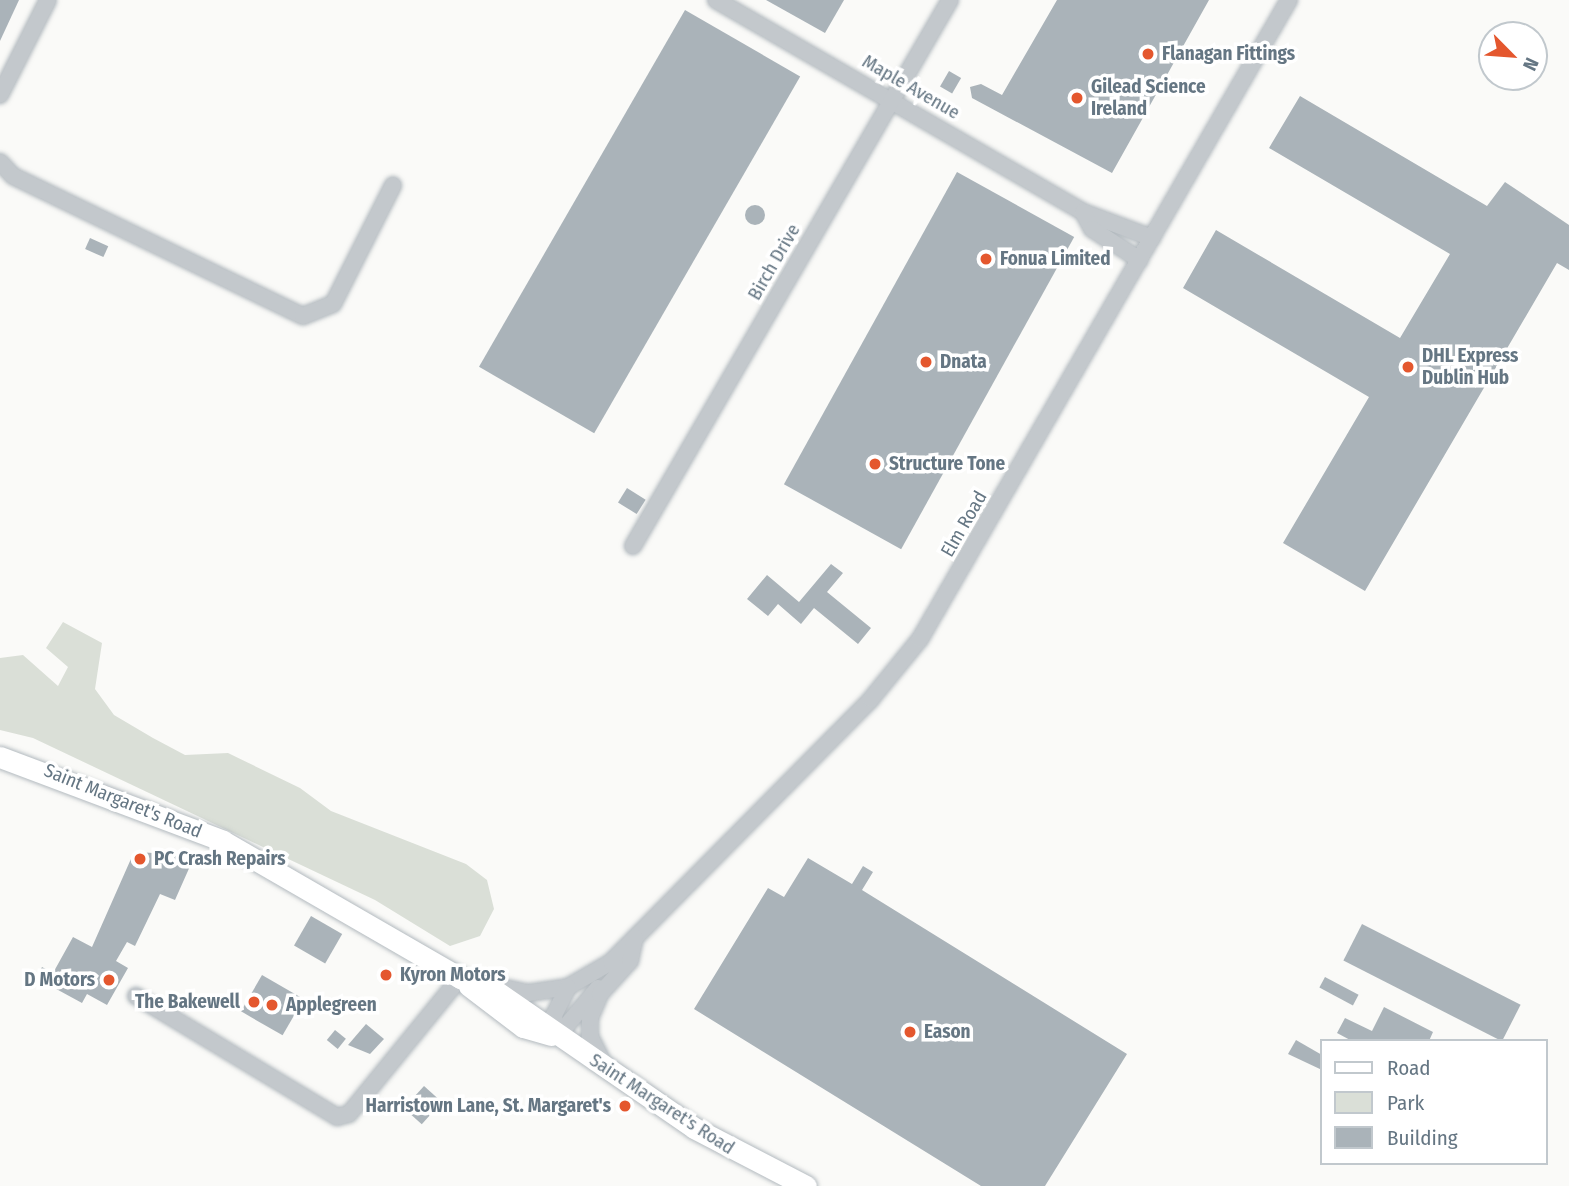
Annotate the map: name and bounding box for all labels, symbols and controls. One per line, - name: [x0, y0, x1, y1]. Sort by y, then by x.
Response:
- north arrow: [1478, 21, 1548, 91]
- place label: Flanagan Fittings: [1162, 43, 1295, 65]
- marker: Flanagan Fittings: [1140, 46, 1156, 62]
- street label: Maple Avenue: [858, 50, 964, 124]
- text: N: [1518, 54, 1544, 74]
- place label: Gilead Science Ireland: [1091, 76, 1206, 120]
- marker: Gilead Science Ireland: [1069, 90, 1085, 106]
- street label: Birch Drive: [743, 220, 805, 304]
- place label: Fonua Limited: [1000, 248, 1111, 270]
- marker: Fonua Limited: [978, 251, 994, 267]
- place label: DHL Express Dublin Hub: [1422, 345, 1518, 389]
- place label: Dnata: [940, 351, 987, 373]
- marker: Dnata: [918, 354, 934, 370]
- marker: DHL Express Dublin Hub: [1400, 359, 1416, 375]
- place label: Structure Tone: [889, 453, 1005, 475]
- marker: Structure Tone: [867, 456, 883, 472]
- street label: Elm Road: [936, 487, 992, 561]
- street label: Saint Margaret's Road: [41, 759, 205, 843]
- place label: PC Crash Repairs: [154, 848, 286, 870]
- marker: PC Crash Repairs: [132, 851, 148, 867]
- place label: Kyron Motors: [400, 964, 506, 986]
- marker: Kyron Motors: [378, 967, 394, 983]
- place label: D Motors: [24, 969, 95, 991]
- marker: D Motors: [101, 972, 117, 988]
- place label: The Bakewell: [135, 991, 240, 1013]
- marker: The Bakewell: [246, 994, 262, 1010]
- place label: Applegreen: [286, 994, 377, 1016]
- marker: Applegreen: [264, 997, 280, 1013]
- place label: Eason: [924, 1021, 971, 1043]
- marker: Eason: [902, 1024, 918, 1040]
- legend: [1320, 1039, 1548, 1165]
- street label: Saint Margaret's Road: [585, 1049, 739, 1159]
- text: Road: [1387, 1055, 1431, 1081]
- text: Park: [1387, 1090, 1424, 1116]
- place label: Harristown Lane, St. Margaret's: [366, 1095, 611, 1117]
- marker: Harristown Lane, St. Margaret's: [617, 1098, 633, 1114]
- text: Building: [1387, 1125, 1458, 1151]

